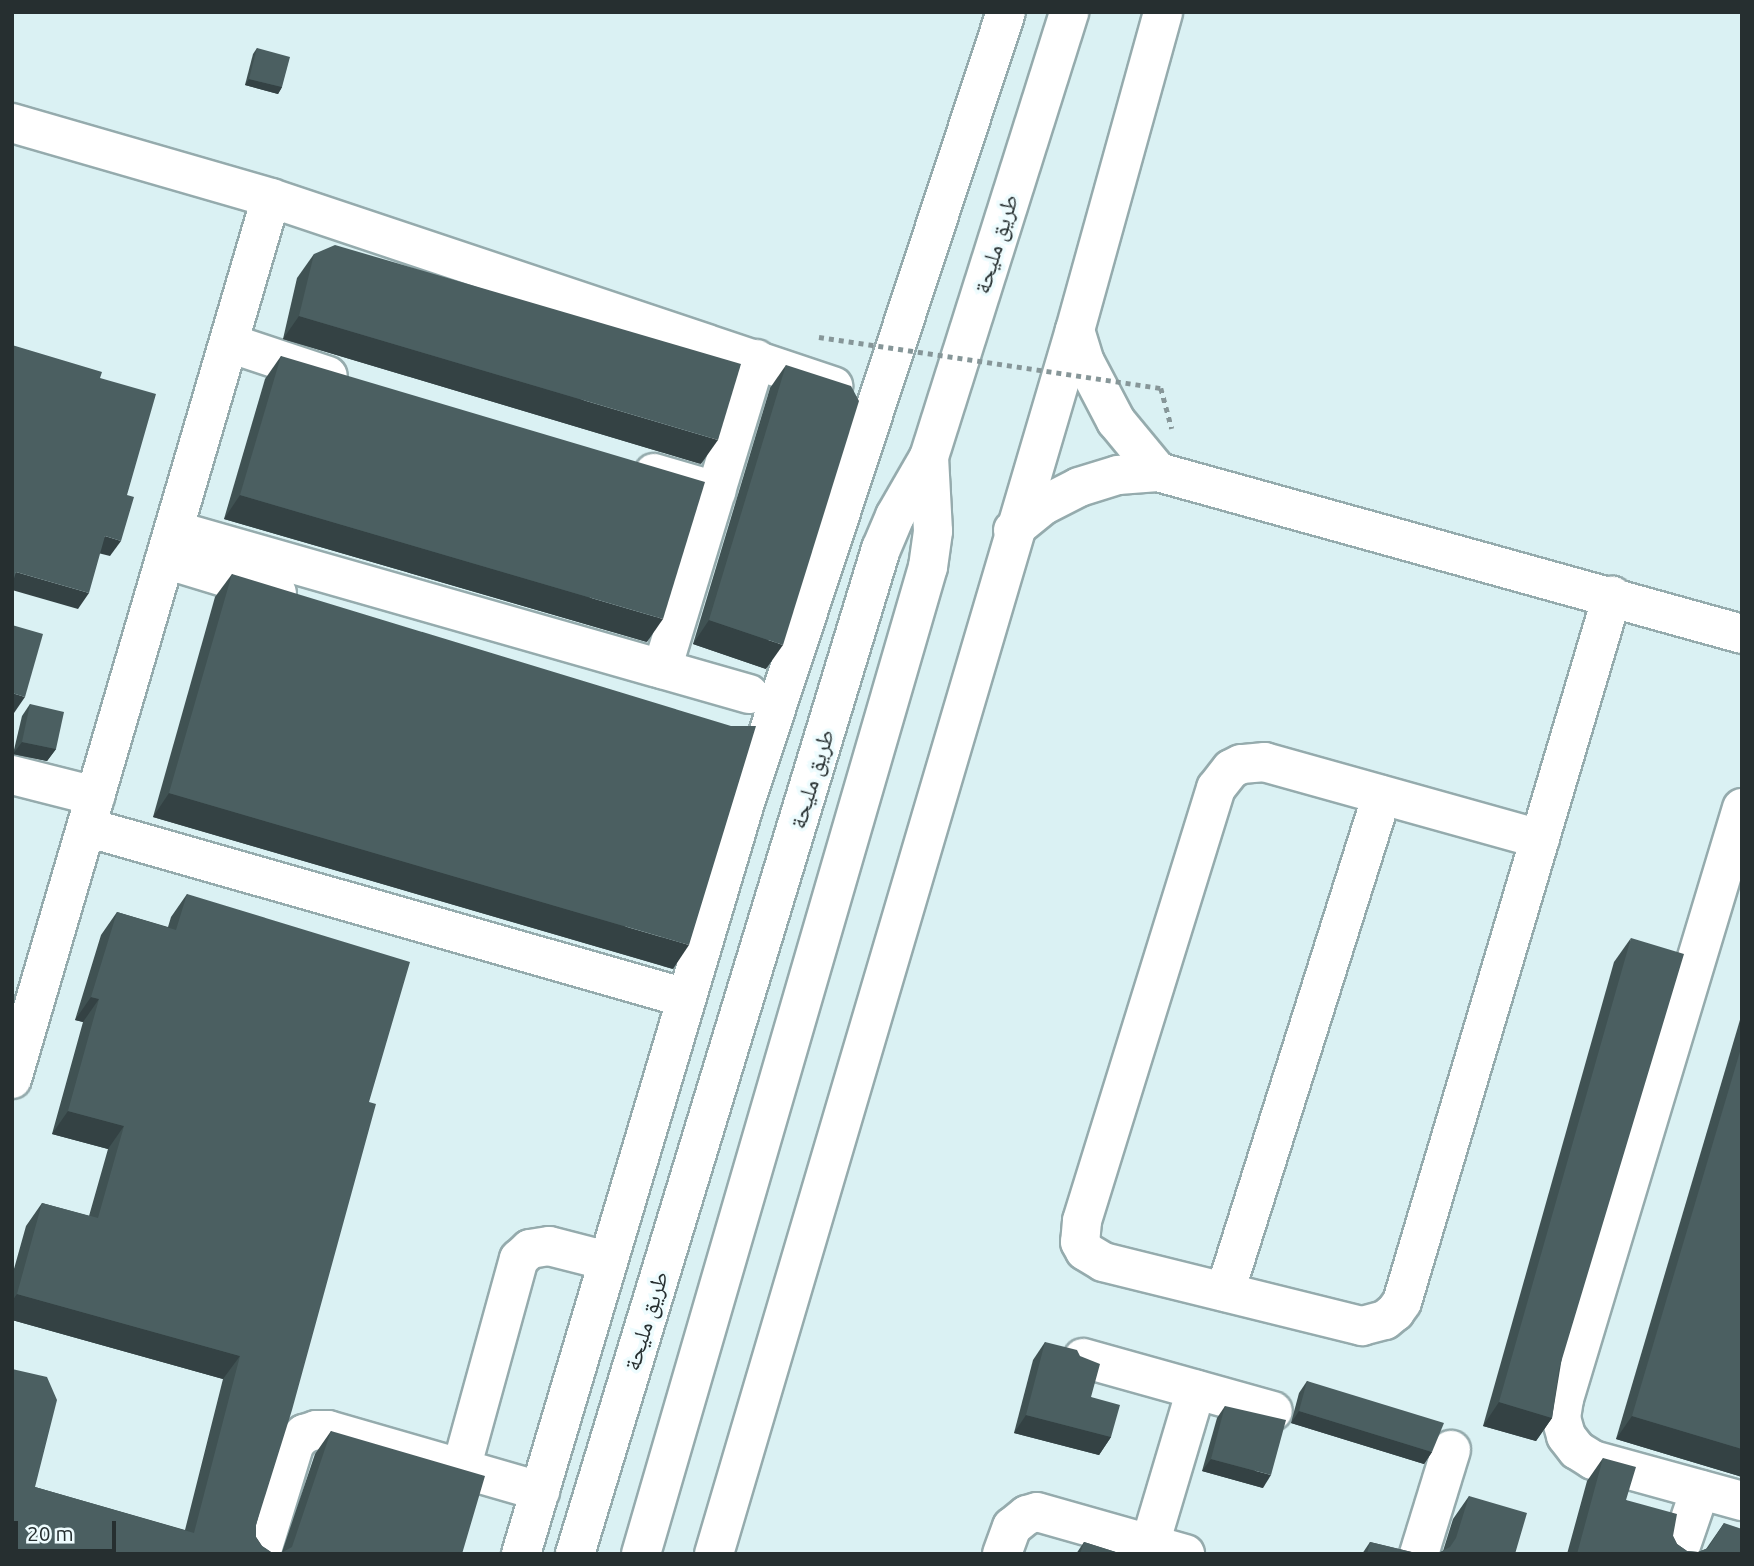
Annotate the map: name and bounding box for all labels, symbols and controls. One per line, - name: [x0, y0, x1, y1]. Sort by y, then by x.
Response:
- street label: طريق مليحة: [968, 191, 1024, 297]
- street label: طريق مليحة: [784, 726, 840, 832]
- street label: طريق مليحة: [618, 1268, 674, 1374]
- scale bar: [18, 1506, 119, 1550]
- text: 20 m: [27, 1521, 74, 1545]

